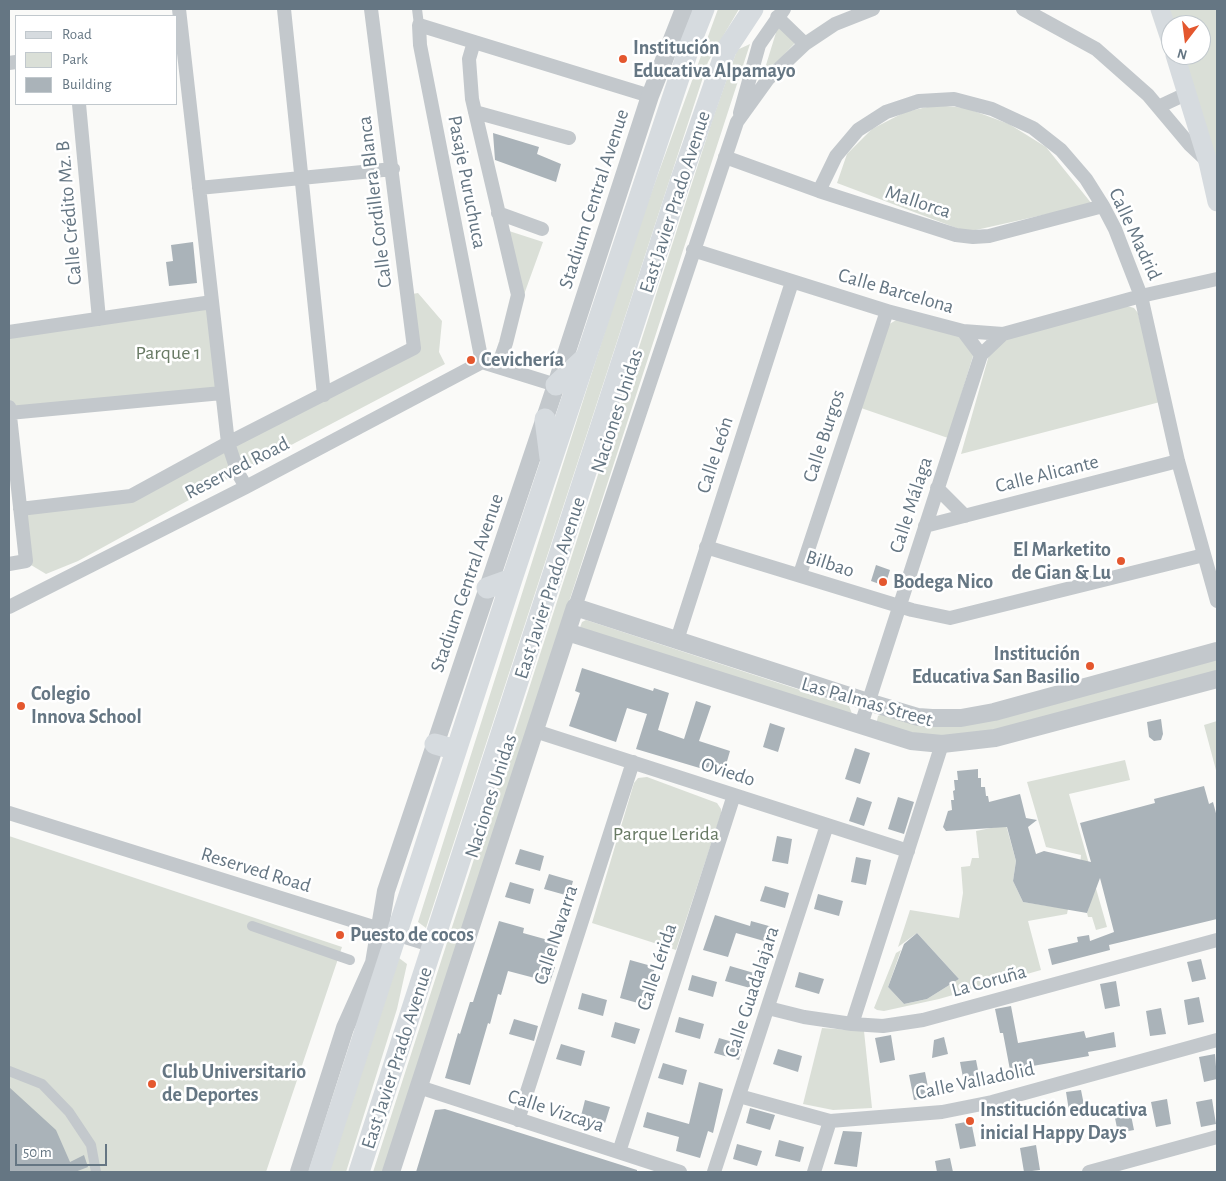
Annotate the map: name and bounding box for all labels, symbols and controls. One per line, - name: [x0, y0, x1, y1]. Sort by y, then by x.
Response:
- legend: [15, 15, 178, 105]
- north arrow: [1161, 15, 1211, 65]
- text: Road: [62, 27, 92, 42]
- place label: Institución Educativa Alpamayo: [633, 36, 796, 83]
- text: N: [1176, 46, 1189, 62]
- text: Park: [62, 52, 88, 67]
- marker: Institución Educativa Alpamayo: [617, 53, 629, 65]
- text: Building: [62, 77, 112, 92]
- street label: Stadium Central Avenue: [554, 106, 634, 292]
- street label: East Javier Prado Avenue: [634, 108, 716, 296]
- street label: Pasaje Puruchuca: [442, 113, 492, 251]
- street label: Calle Cordillera Blanca: [353, 115, 397, 289]
- street label: Calle Crédito Mz. B: [51, 140, 87, 286]
- street label: Mallorca: [882, 180, 954, 224]
- street label: Calle Madrid: [1103, 184, 1167, 284]
- street label: Calle Barcelona: [835, 263, 957, 319]
- park label: Parque 1: [135, 341, 201, 365]
- street label: Naciones Unidas: [586, 346, 648, 476]
- place label: Cevichería: [481, 348, 564, 372]
- marker: Cevichería: [465, 354, 477, 366]
- street label: Calle Burgos: [798, 387, 850, 485]
- street label: Calle León: [691, 414, 739, 496]
- street label: Reserved Road: [181, 431, 293, 505]
- street label: Calle Alicante: [993, 450, 1101, 498]
- street label: Calle Málaga: [884, 454, 938, 556]
- street label: Stadium Central Avenue: [425, 490, 509, 676]
- street label: East Javier Prado Avenue: [509, 494, 591, 682]
- place label: El Marketito de Gian & Lu: [1011, 538, 1111, 585]
- street label: Bilbao: [803, 545, 857, 583]
- marker: El Marketito de Gian & Lu: [1115, 555, 1127, 567]
- place label: Bodega Nico: [893, 570, 993, 594]
- marker: Bodega Nico: [877, 576, 889, 588]
- place label: Institución Educativa San Basilio: [912, 642, 1080, 689]
- marker: Institución Educativa San Basilio: [1084, 660, 1096, 672]
- street label: Las Palmas Street: [799, 672, 935, 732]
- place label: Colegio Innova School: [31, 682, 142, 729]
- marker: Colegio Innova School: [15, 700, 27, 712]
- street label: Naciones Unidas: [460, 731, 522, 861]
- street label: Oviedo: [698, 752, 758, 792]
- park label: Parque Lerida: [613, 822, 719, 846]
- street label: Reserved Road: [198, 842, 314, 898]
- street label: Calle Navarra: [529, 882, 583, 988]
- street label: Calle Lérida: [632, 920, 682, 1014]
- place label: Puesto de cocos: [350, 923, 474, 947]
- street label: Calle Guadalajara: [719, 923, 785, 1061]
- marker: Puesto de cocos: [334, 929, 346, 941]
- street label: La Coruña: [949, 960, 1029, 1002]
- street label: East Javier Prado Avenue: [356, 964, 438, 1152]
- street label: Calle Valladolid: [913, 1057, 1037, 1105]
- place label: Club Universitario de Deportes: [162, 1060, 306, 1107]
- marker: Club Universitario de Deportes: [146, 1078, 158, 1090]
- street label: Calle Vizcaya: [505, 1084, 607, 1138]
- place label: Institución educativa inicial Happy Days: [980, 1098, 1147, 1145]
- marker: Institución educativa inicial Happy Days: [964, 1115, 976, 1127]
- scale bar: [18, 1134, 110, 1166]
- text: 50 m: [23, 1145, 52, 1160]

